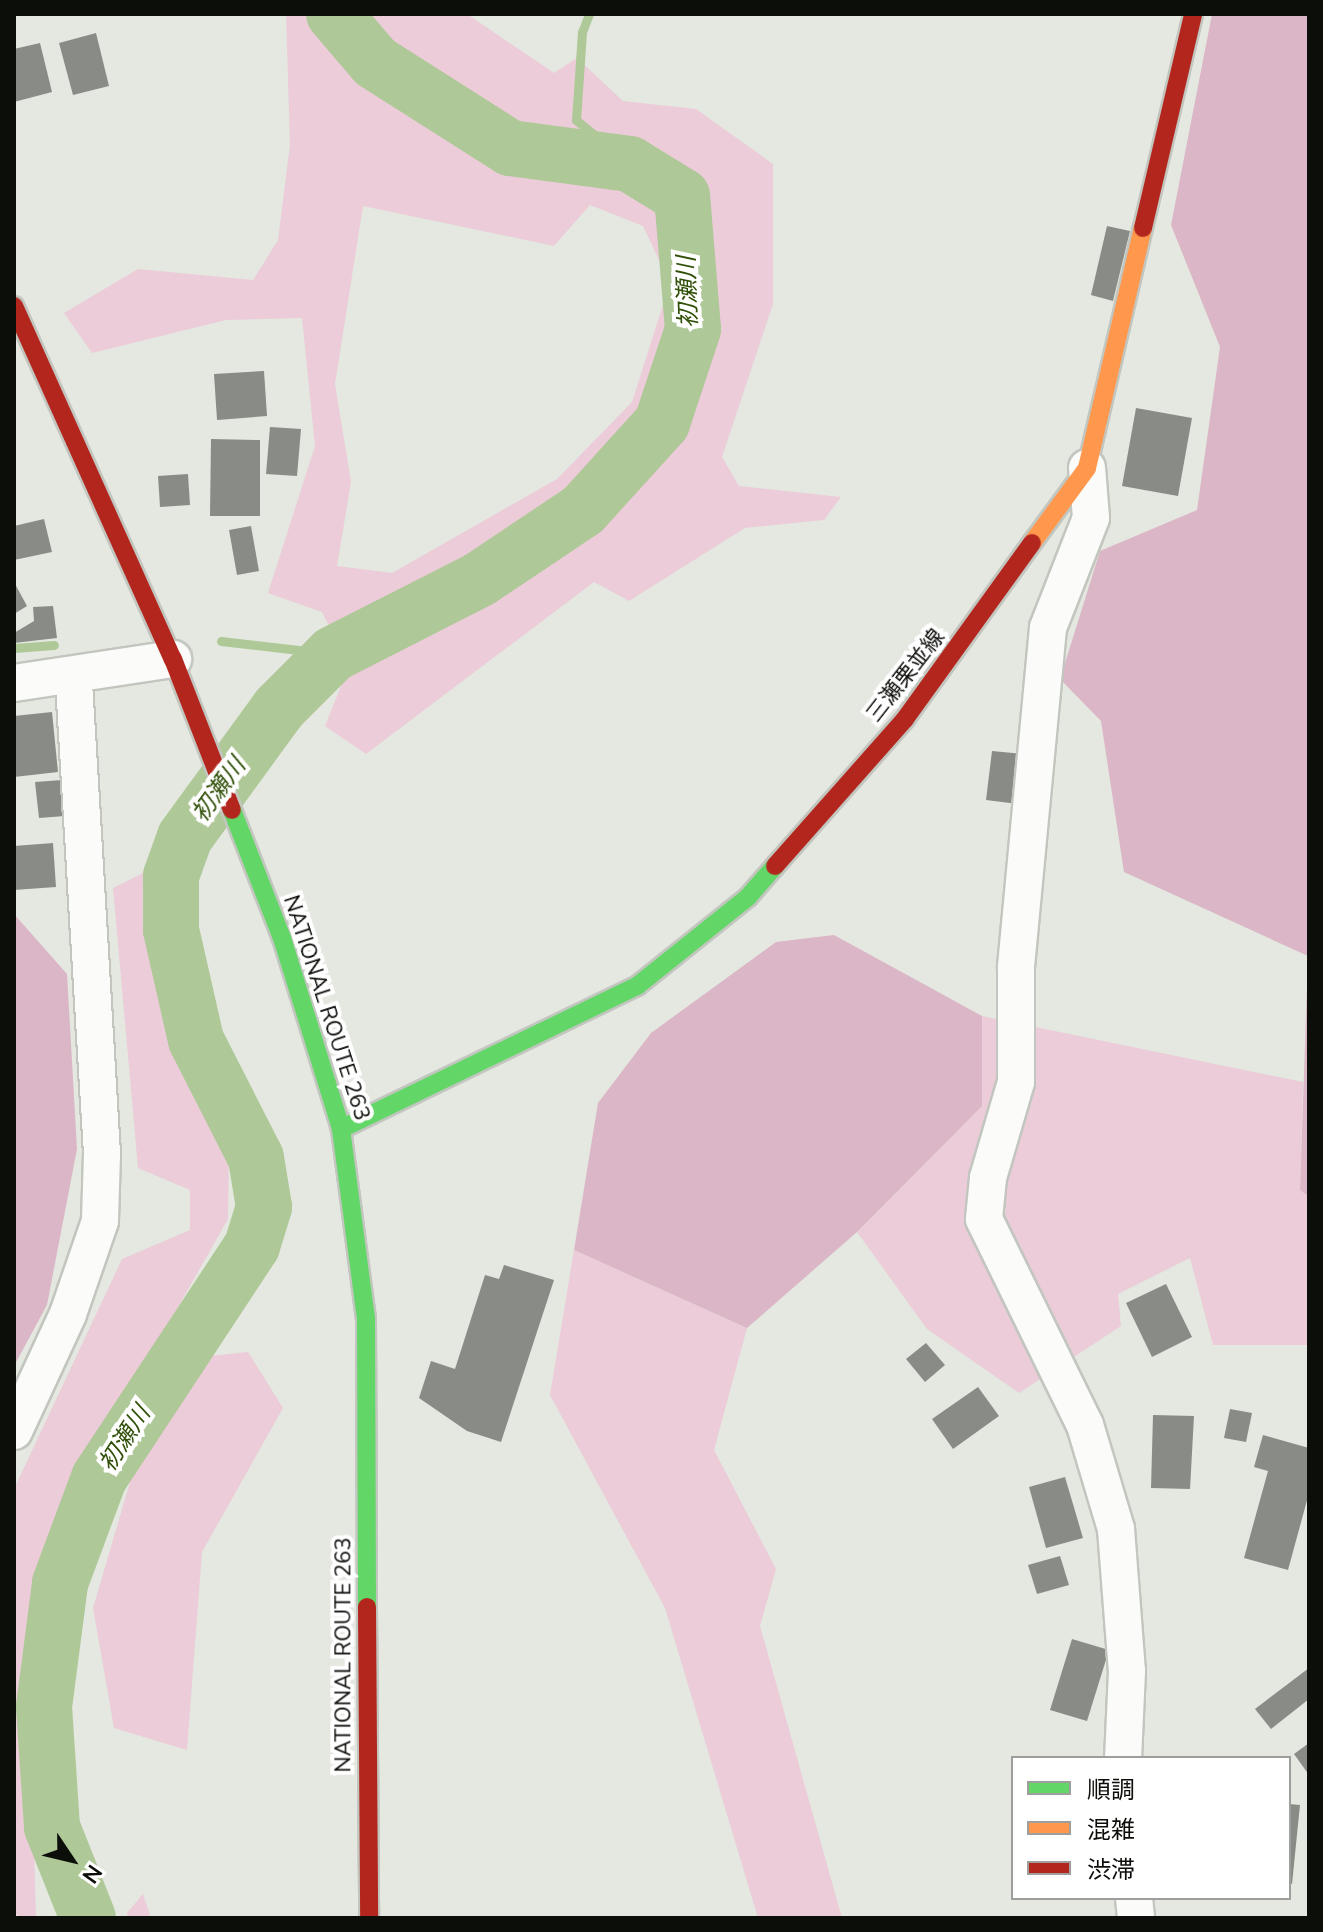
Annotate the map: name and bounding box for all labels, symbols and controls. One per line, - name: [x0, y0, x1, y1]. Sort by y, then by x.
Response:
- water label: 初瀬川: [672, 256, 704, 328]
- street label: 三瀬栗並線: [862, 625, 950, 727]
- water label: 初瀬川: [186, 752, 252, 828]
- street label: NATIONAL ROUTE 263: [277, 892, 375, 1124]
- water label: 初瀬川: [93, 1401, 157, 1477]
- street label: NATIONAL ROUTE 263: [331, 1537, 357, 1773]
- legend: [1011, 1756, 1291, 1900]
- text: 順調: [1087, 1774, 1135, 1806]
- text: 混雑: [1087, 1814, 1135, 1846]
- north arrow: [32, 1820, 112, 1900]
- text: 渋滞: [1087, 1854, 1135, 1886]
- text: N: [75, 1858, 109, 1889]

